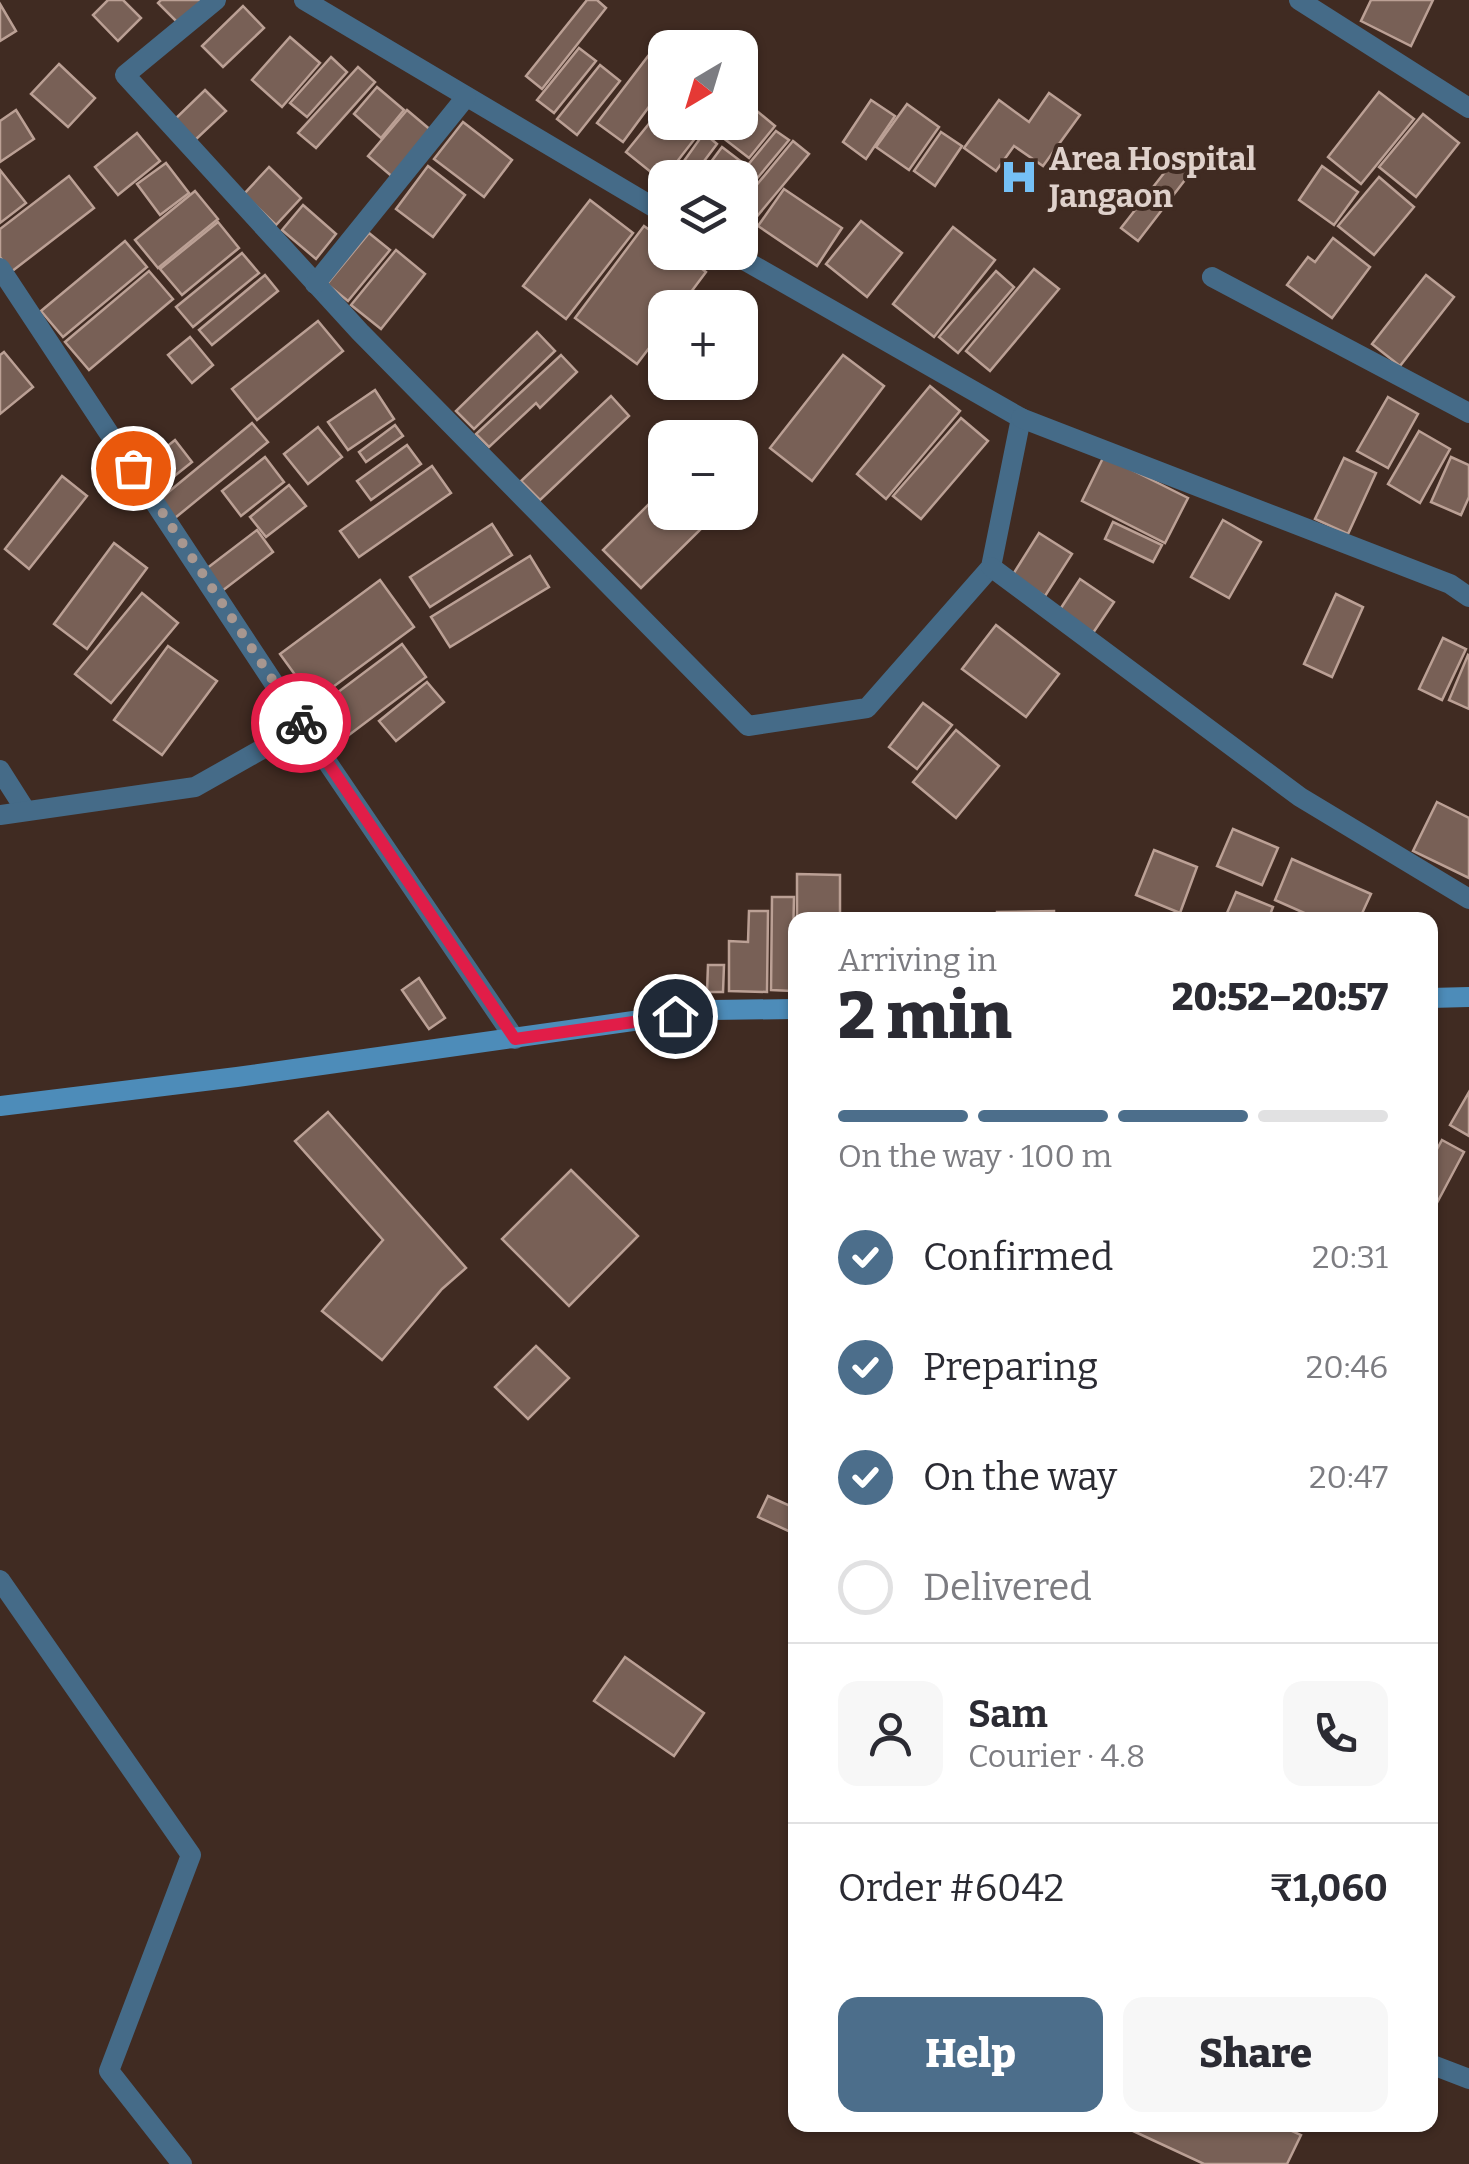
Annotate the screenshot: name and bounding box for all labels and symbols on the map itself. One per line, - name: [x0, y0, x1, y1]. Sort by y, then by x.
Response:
- north arrow: [648, 30, 758, 140]
- place label: Area Hospital Jangaon: [1047, 140, 1256, 215]
- hospital icon: Area Hospital Jangaon: [998, 156, 1040, 198]
- pin: [91, 426, 176, 511]
- courier: [251, 673, 351, 773]
- pin: [633, 974, 718, 1059]

